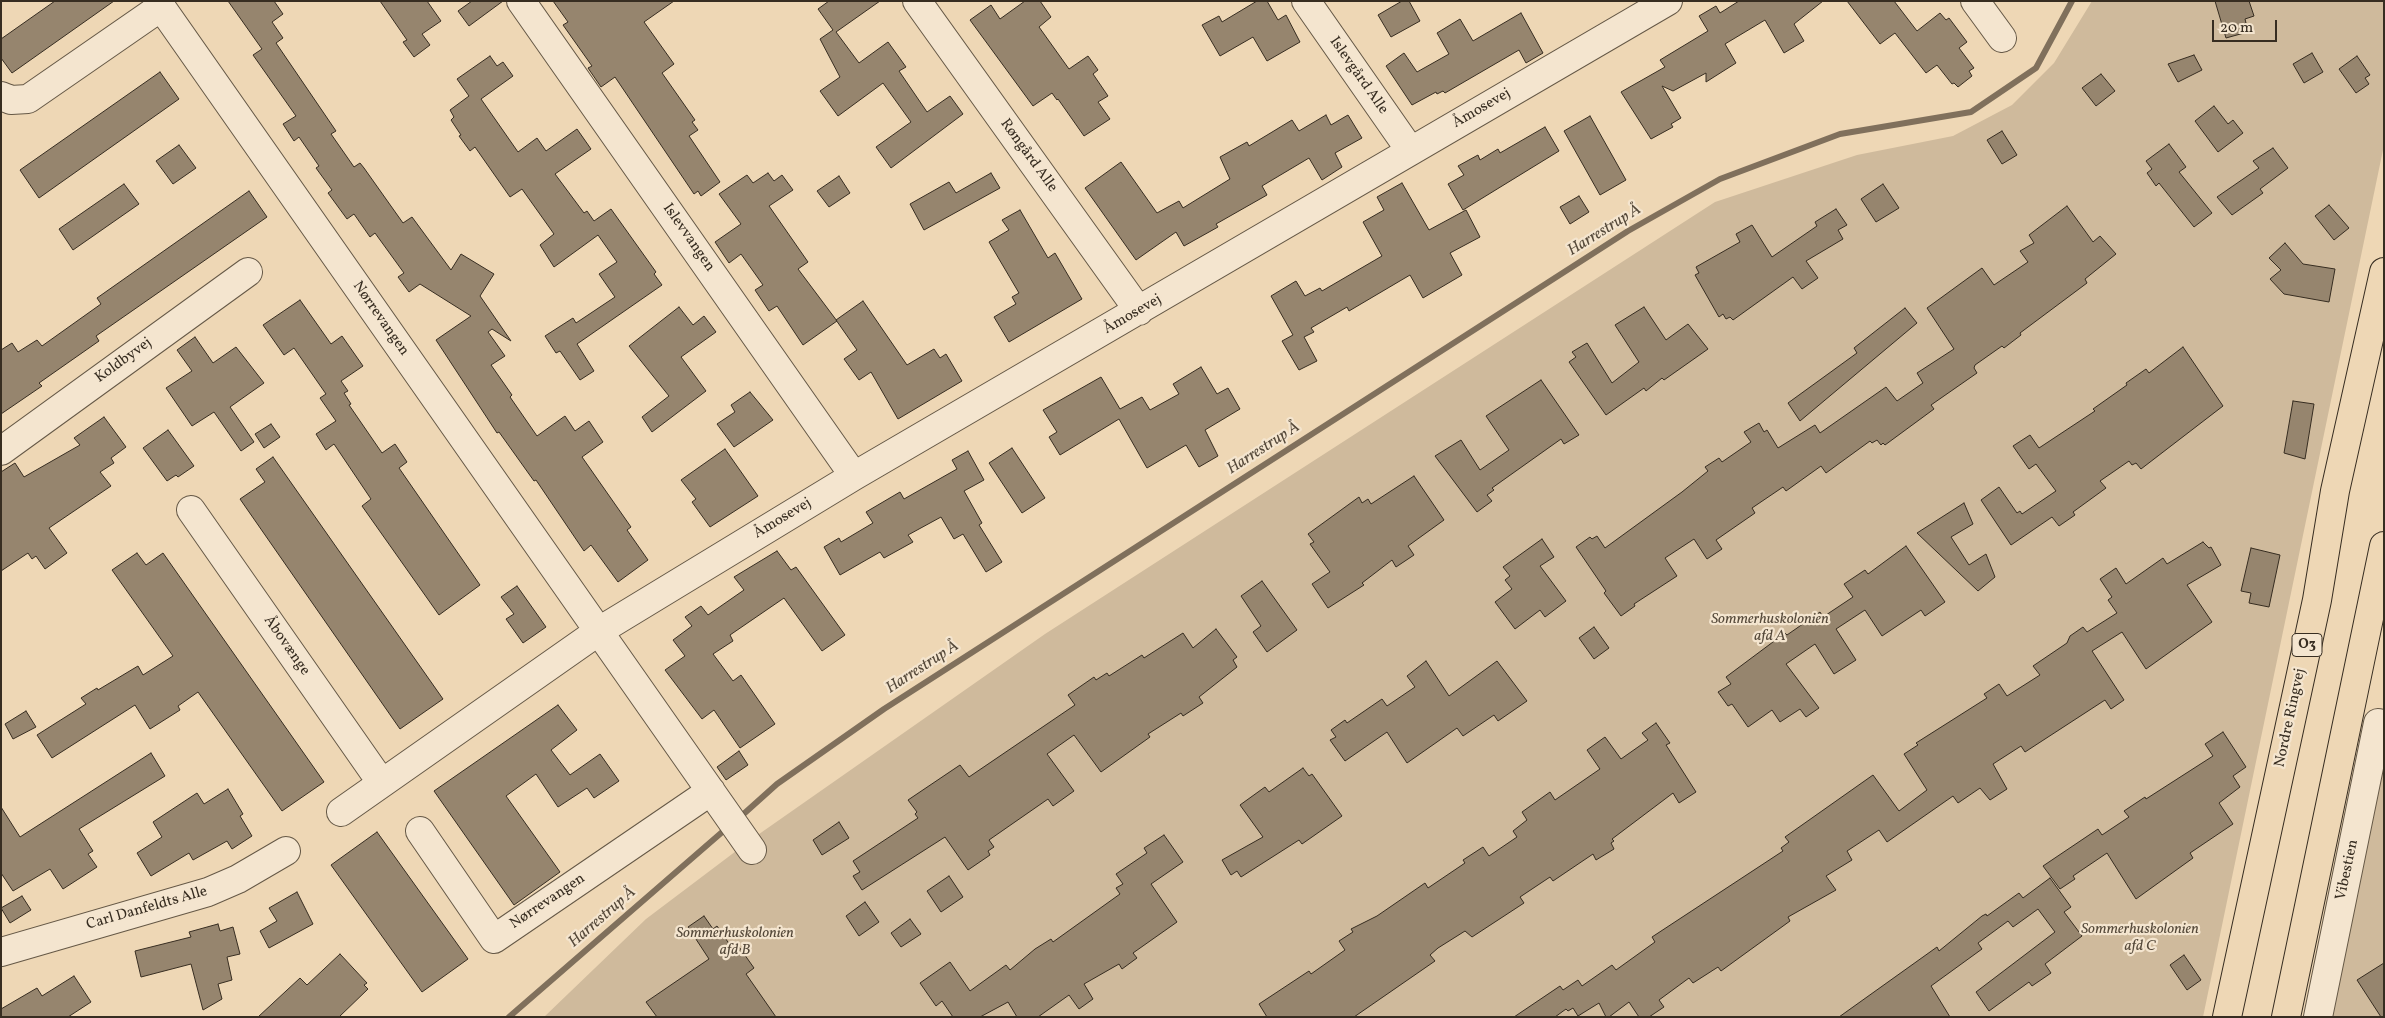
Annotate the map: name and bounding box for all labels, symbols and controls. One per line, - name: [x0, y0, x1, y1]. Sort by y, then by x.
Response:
- scale bar: [2215, 10, 2280, 42]
- text: 20 m: [2220, 18, 2253, 39]
- street label: Islevgård Alle: [1325, 34, 1391, 118]
- street label: Åmosevej: [1450, 85, 1514, 133]
- street label: Røngård Alle: [995, 116, 1061, 196]
- street label: Islevvangen: [658, 200, 718, 276]
- water label: Harrestrup Å: [1565, 201, 1645, 261]
- street label: Nørrevangen: [348, 278, 412, 360]
- street label: Åmosevej: [1101, 291, 1165, 339]
- street label: Koldbyvej: [92, 334, 156, 388]
- water label: Harrestrup Å: [1224, 418, 1304, 480]
- street label: Åmosevej: [751, 495, 815, 543]
- park label: Sommerhuskolonien afd A: [1711, 611, 1829, 646]
- street label: Åbovænge: [259, 613, 313, 679]
- road number: O3: [2292, 634, 2322, 656]
- water label: Harrestrup Å: [883, 637, 963, 699]
- street label: Nordre Ringvej: [2272, 667, 2310, 769]
- street label: Vibestien: [2333, 838, 2363, 902]
- street label: Nørrevangen: [507, 870, 589, 934]
- street label: Carl Danfeldts Alle: [84, 883, 210, 935]
- water label: Harrestrup Å: [565, 883, 641, 953]
- park label: Sommerhuskolonien afd C: [2081, 921, 2199, 956]
- park label: Sommerhuskolonien afd B: [676, 925, 794, 960]

